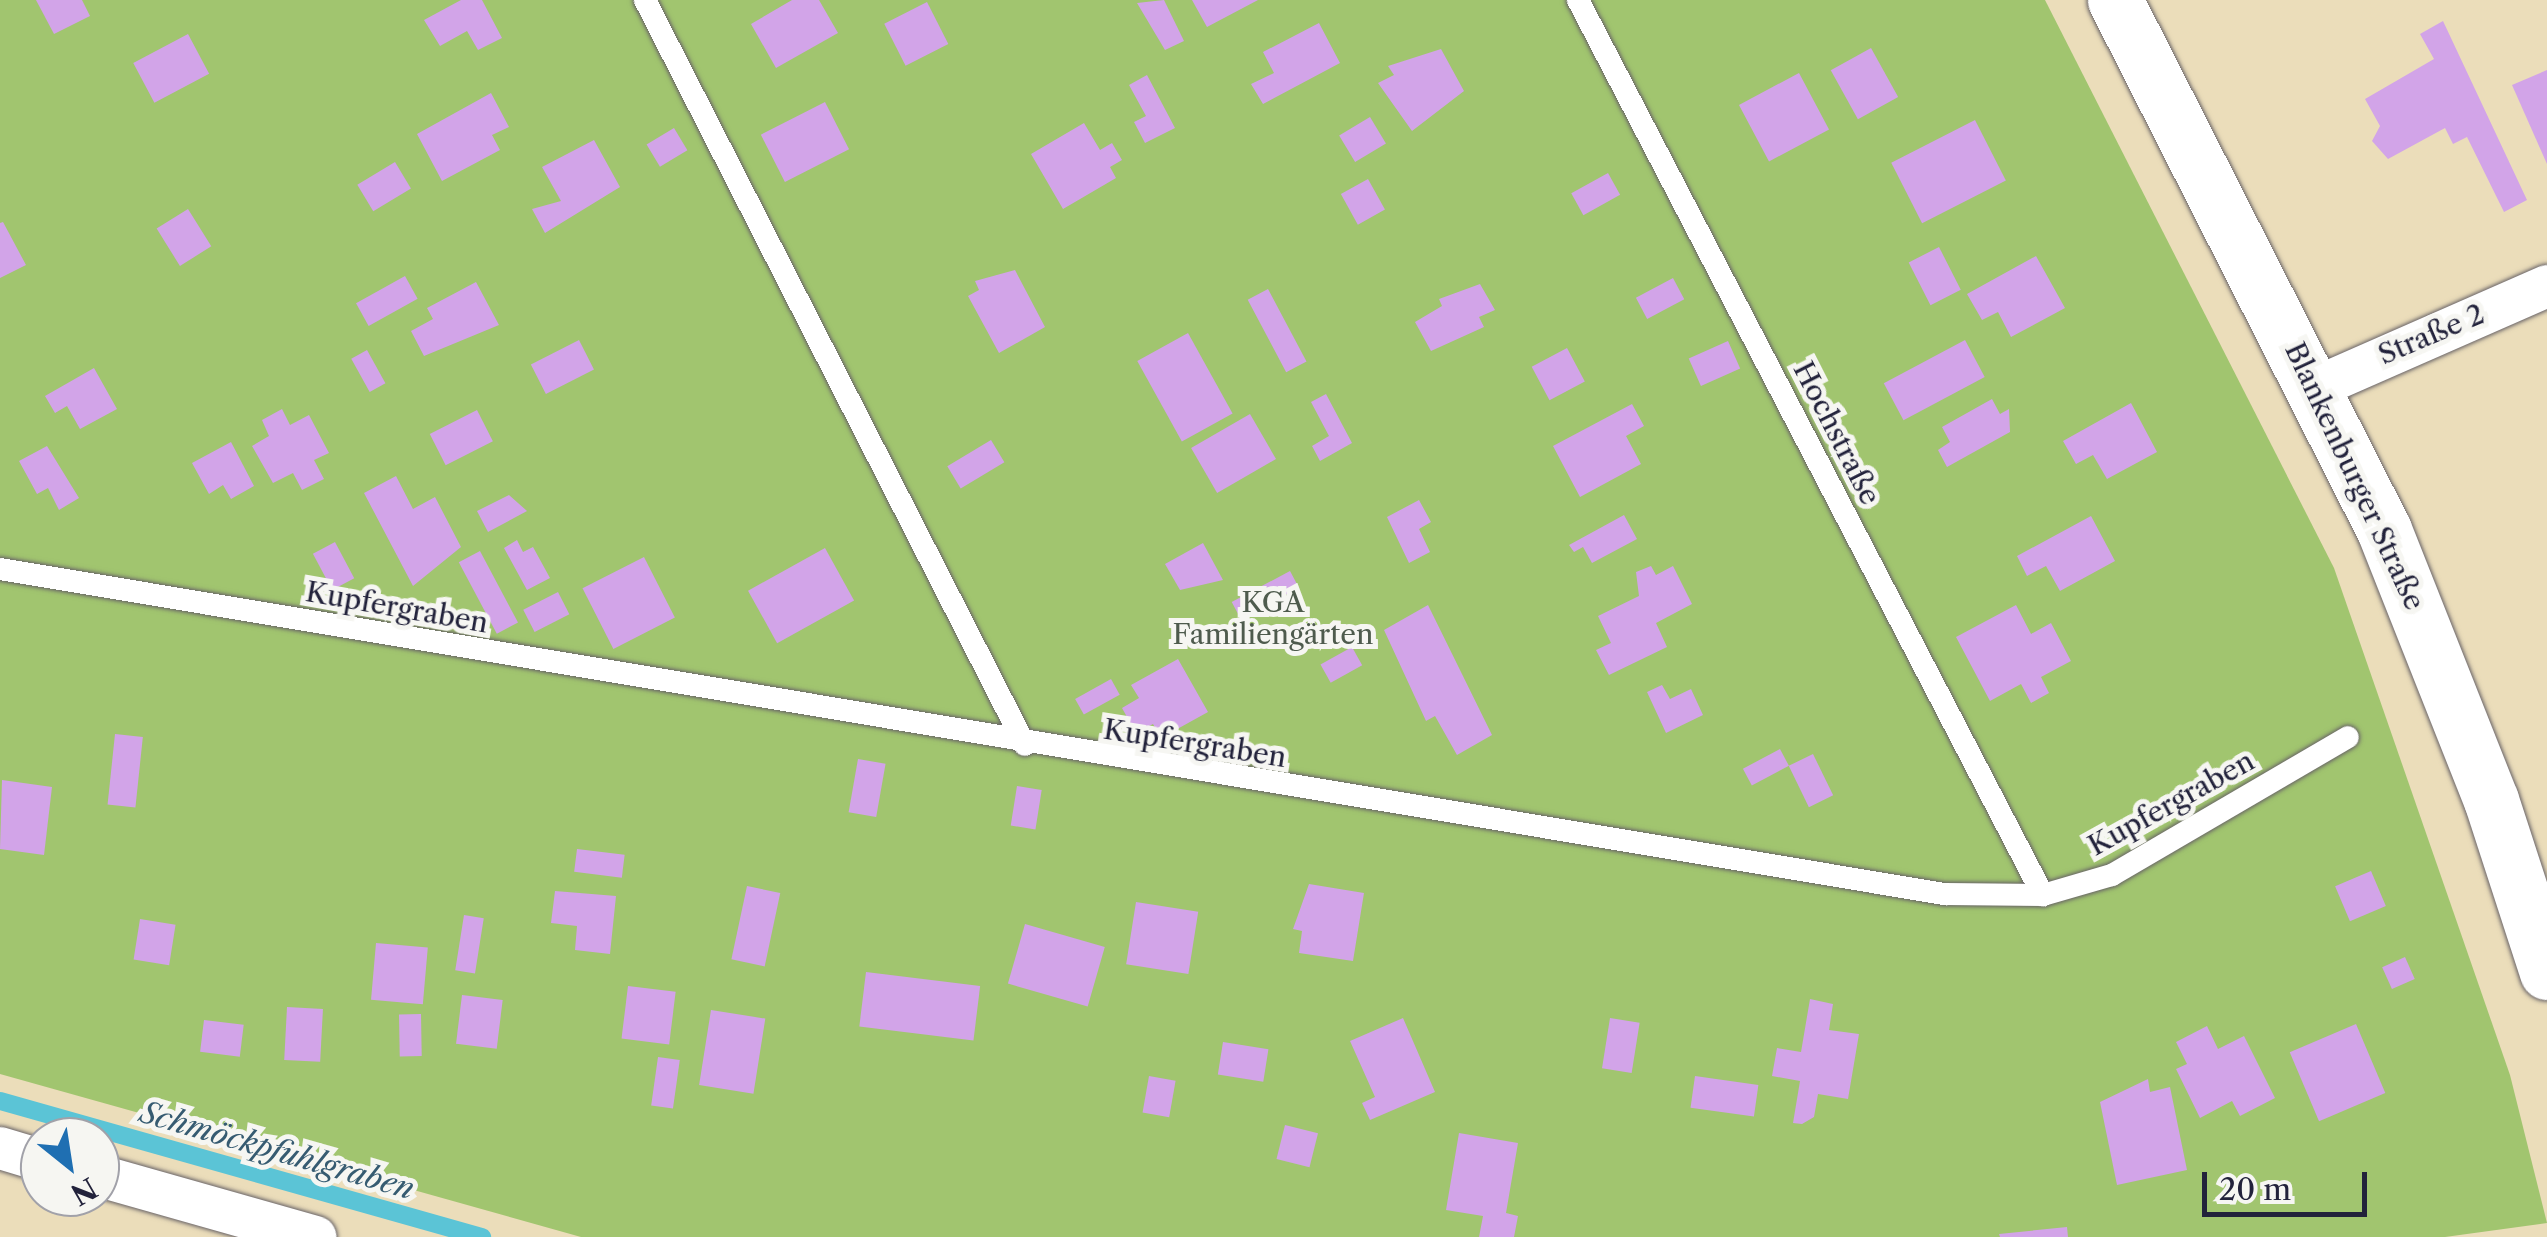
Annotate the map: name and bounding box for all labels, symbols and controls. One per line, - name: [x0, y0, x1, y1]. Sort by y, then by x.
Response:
- street label: Straße 2: [2373, 297, 2489, 371]
- street label: Blankenburger Straße: [2278, 337, 2432, 615]
- street label: Hochstraße: [1787, 356, 1887, 510]
- street label: Kupfergraben: [303, 574, 491, 640]
- park label: KGA Familiengärten: [1173, 585, 1373, 651]
- street label: Kupfergraben: [1101, 712, 1289, 774]
- street label: Kupfergraben: [2082, 744, 2260, 862]
- water label: Schmöckpfuhlgraben: [136, 1095, 418, 1207]
- north arrow: [20, 1117, 120, 1217]
- scale bar: [2207, 1152, 2372, 1214]
- text: N: [65, 1170, 103, 1212]
- text: 20 m: [2219, 1171, 2291, 1208]

